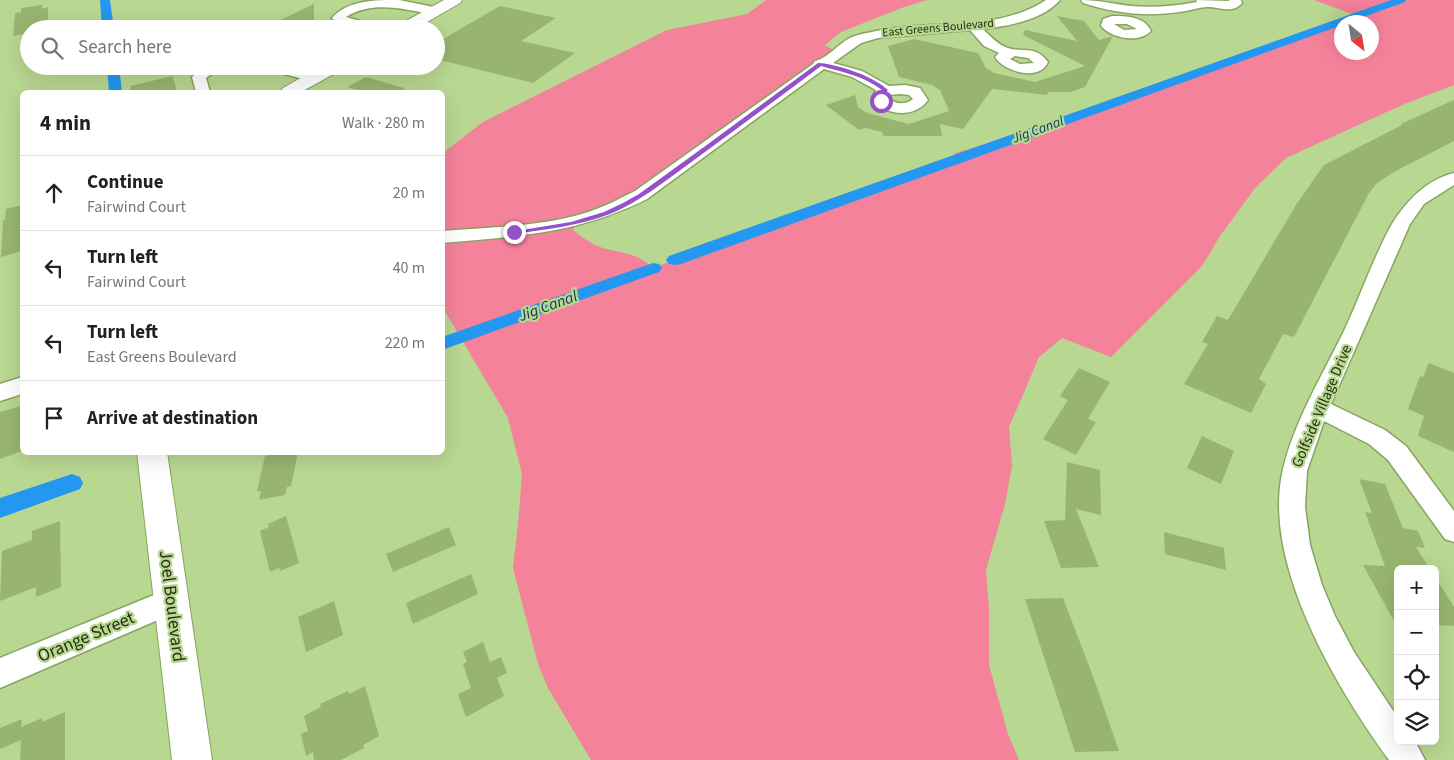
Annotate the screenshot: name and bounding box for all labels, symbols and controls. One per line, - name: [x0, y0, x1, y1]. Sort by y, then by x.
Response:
- street label: East Greens Boulevard: [881, 15, 995, 41]
- north arrow: [1334, 15, 1379, 60]
- search box: [20, 20, 445, 75]
- icon: search: [38, 34, 66, 62]
- text: Search here: [78, 34, 172, 61]
- route start: [870, 90, 893, 113]
- text: 4 min: [40, 108, 91, 138]
- water label: Jig Canal: [1009, 111, 1067, 149]
- text: Walk · 280 m: [342, 112, 425, 134]
- text: Continue: [87, 169, 164, 196]
- icon: ahead: [40, 179, 68, 207]
- text: 20 m: [393, 182, 425, 204]
- text: Fairwind Court: [87, 196, 186, 218]
- route end: [503, 221, 526, 244]
- text: Turn left: [87, 244, 158, 271]
- icon: left: [40, 254, 68, 282]
- text: 40 m: [393, 257, 425, 279]
- text: Fairwind Court: [87, 271, 186, 293]
- water label: Jig Canal: [515, 285, 580, 327]
- text: Turn left: [87, 319, 158, 346]
- icon: left: [40, 329, 68, 357]
- text: 220 m: [385, 332, 425, 354]
- street label: Golfside Village Drive: [1287, 342, 1357, 470]
- text: East Greens Boulevard: [87, 346, 237, 368]
- icon: arrive: [40, 404, 68, 432]
- text: Arrive at destination: [87, 405, 258, 432]
- street label: Joel Boulevard: [153, 549, 191, 663]
- map controls: [1394, 565, 1439, 745]
- button: +: [1394, 565, 1439, 610]
- street label: Orange Street: [34, 605, 138, 669]
- button: −: [1394, 610, 1439, 655]
- button: locate: [1394, 655, 1439, 700]
- button: layers: [1394, 700, 1439, 745]

